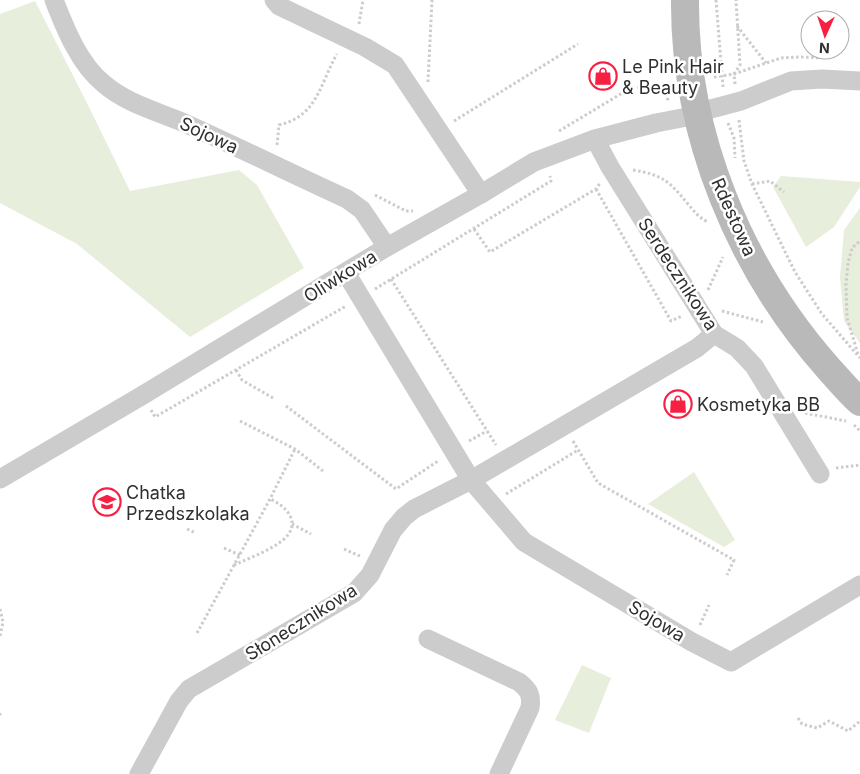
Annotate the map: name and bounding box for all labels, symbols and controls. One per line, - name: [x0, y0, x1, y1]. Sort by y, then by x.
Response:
- north arrow: [800, 10, 850, 60]
- text: N: [819, 40, 830, 57]
- place label: Le Pink Hair & Beauty: [622, 56, 724, 98]
- shop icon: Le Pink Hair & Beauty: [588, 61, 618, 91]
- street label: Sojowa: [176, 112, 242, 158]
- street label: Rdestowa: [707, 175, 761, 259]
- street label: Serdecznikowa: [634, 214, 722, 334]
- street label: Oliwkowa: [300, 245, 380, 307]
- shop icon: Kosmetyka BB: [663, 389, 693, 419]
- place label: Kosmetyka BB: [697, 394, 820, 415]
- place label: Chatka Przedszkolaka: [126, 482, 250, 524]
- school or university icon: Chatka Przedszkolaka: [92, 487, 122, 517]
- street label: Słonecznikowa: [241, 579, 361, 665]
- street label: Sojowa: [625, 596, 689, 646]

